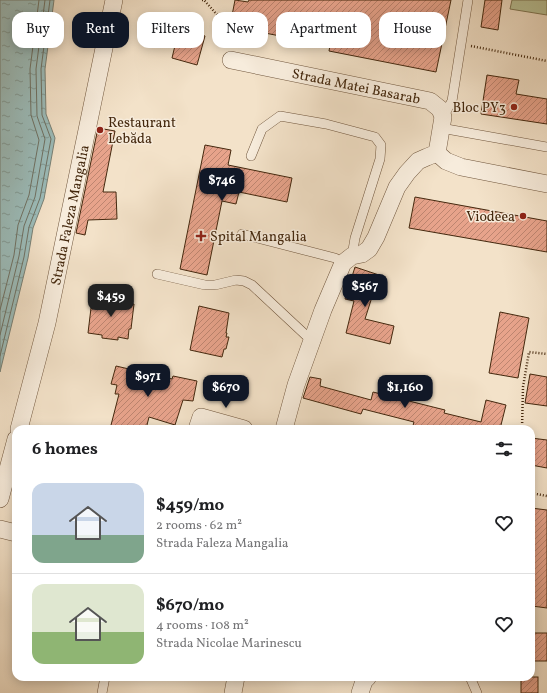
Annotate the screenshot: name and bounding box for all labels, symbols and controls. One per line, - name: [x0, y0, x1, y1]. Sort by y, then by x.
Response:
- chip: Buy: [12, 12, 64, 48]
- chip: Rent: [72, 12, 129, 48]
- chip: Filters: [137, 12, 204, 48]
- chip: New: [212, 12, 268, 48]
- chip: Apartment: [276, 12, 371, 48]
- chip: House: [379, 12, 446, 48]
- street label: Strada Matei Basarab: [290, 65, 422, 110]
- place label: Bloc PY3: [452, 99, 506, 118]
- marker: Bloc PY3: [509, 102, 519, 112]
- place label: Restaurant Lebăda: [108, 114, 176, 149]
- marker: Restaurant Lebăda: [95, 125, 105, 135]
- street label: Strada Faleza Mangalia: [47, 143, 95, 287]
- pin: $746: [198, 168, 246, 202]
- text: $746: [208, 172, 236, 190]
- place label: Viodeea: [466, 208, 515, 227]
- marker: Viodeea: [518, 211, 528, 221]
- place label: Spital Mangalia: [210, 228, 307, 247]
- marker: Spital Mangalia: [195, 230, 207, 242]
- pin: $567: [341, 274, 389, 308]
- text: $567: [352, 278, 378, 296]
- pin: $459: [87, 284, 135, 318]
- text: $459: [97, 288, 125, 306]
- pin: $971: [124, 364, 172, 398]
- text: $971: [135, 368, 161, 386]
- pin: $670: [202, 375, 250, 409]
- pin: $1,160: [372, 375, 438, 409]
- text: $670: [212, 379, 240, 397]
- text: $1,160: [387, 379, 423, 397]
- text: 6 homes: [32, 438, 98, 461]
- icon: filters: [493, 438, 515, 460]
- text: $459/mo: [156, 494, 224, 517]
- icon: home: [64, 499, 112, 547]
- icon: heart: [493, 512, 515, 534]
- text: 2 rooms · 62 m²: [156, 517, 242, 535]
- text: Strada Faleza Mangalia: [156, 535, 289, 553]
- text: $670/mo: [156, 594, 224, 617]
- icon: home: [64, 600, 112, 648]
- icon: heart: [493, 613, 515, 635]
- text: 4 rooms · 108 m²: [156, 617, 249, 635]
- text: Strada Nicolae Marinescu: [156, 635, 302, 653]

